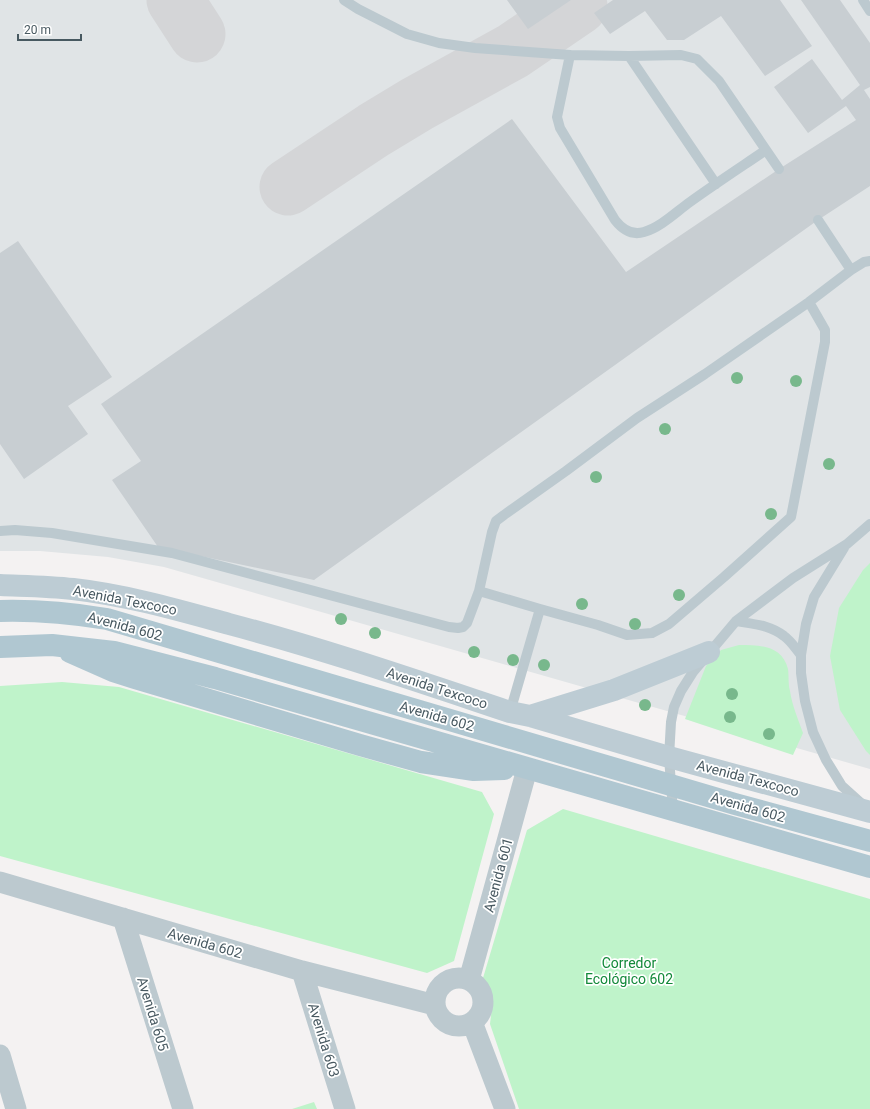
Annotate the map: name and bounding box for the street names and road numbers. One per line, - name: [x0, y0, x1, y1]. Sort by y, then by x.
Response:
- street label: Avenida Texcoco: [72, 582, 178, 618]
- street label: Avenida 602: [86, 608, 164, 644]
- street label: Avenida Texcoco: [384, 664, 490, 712]
- street label: Avenida 602: [398, 698, 476, 734]
- street label: Avenida Texcoco: [695, 757, 801, 799]
- street label: Avenida 602: [709, 789, 787, 825]
- street label: Avenida 601: [480, 836, 516, 914]
- street label: Avenida 602: [166, 925, 244, 961]
- street label: Avenida 605: [134, 975, 172, 1053]
- street label: Avenida 603: [305, 1001, 343, 1079]

